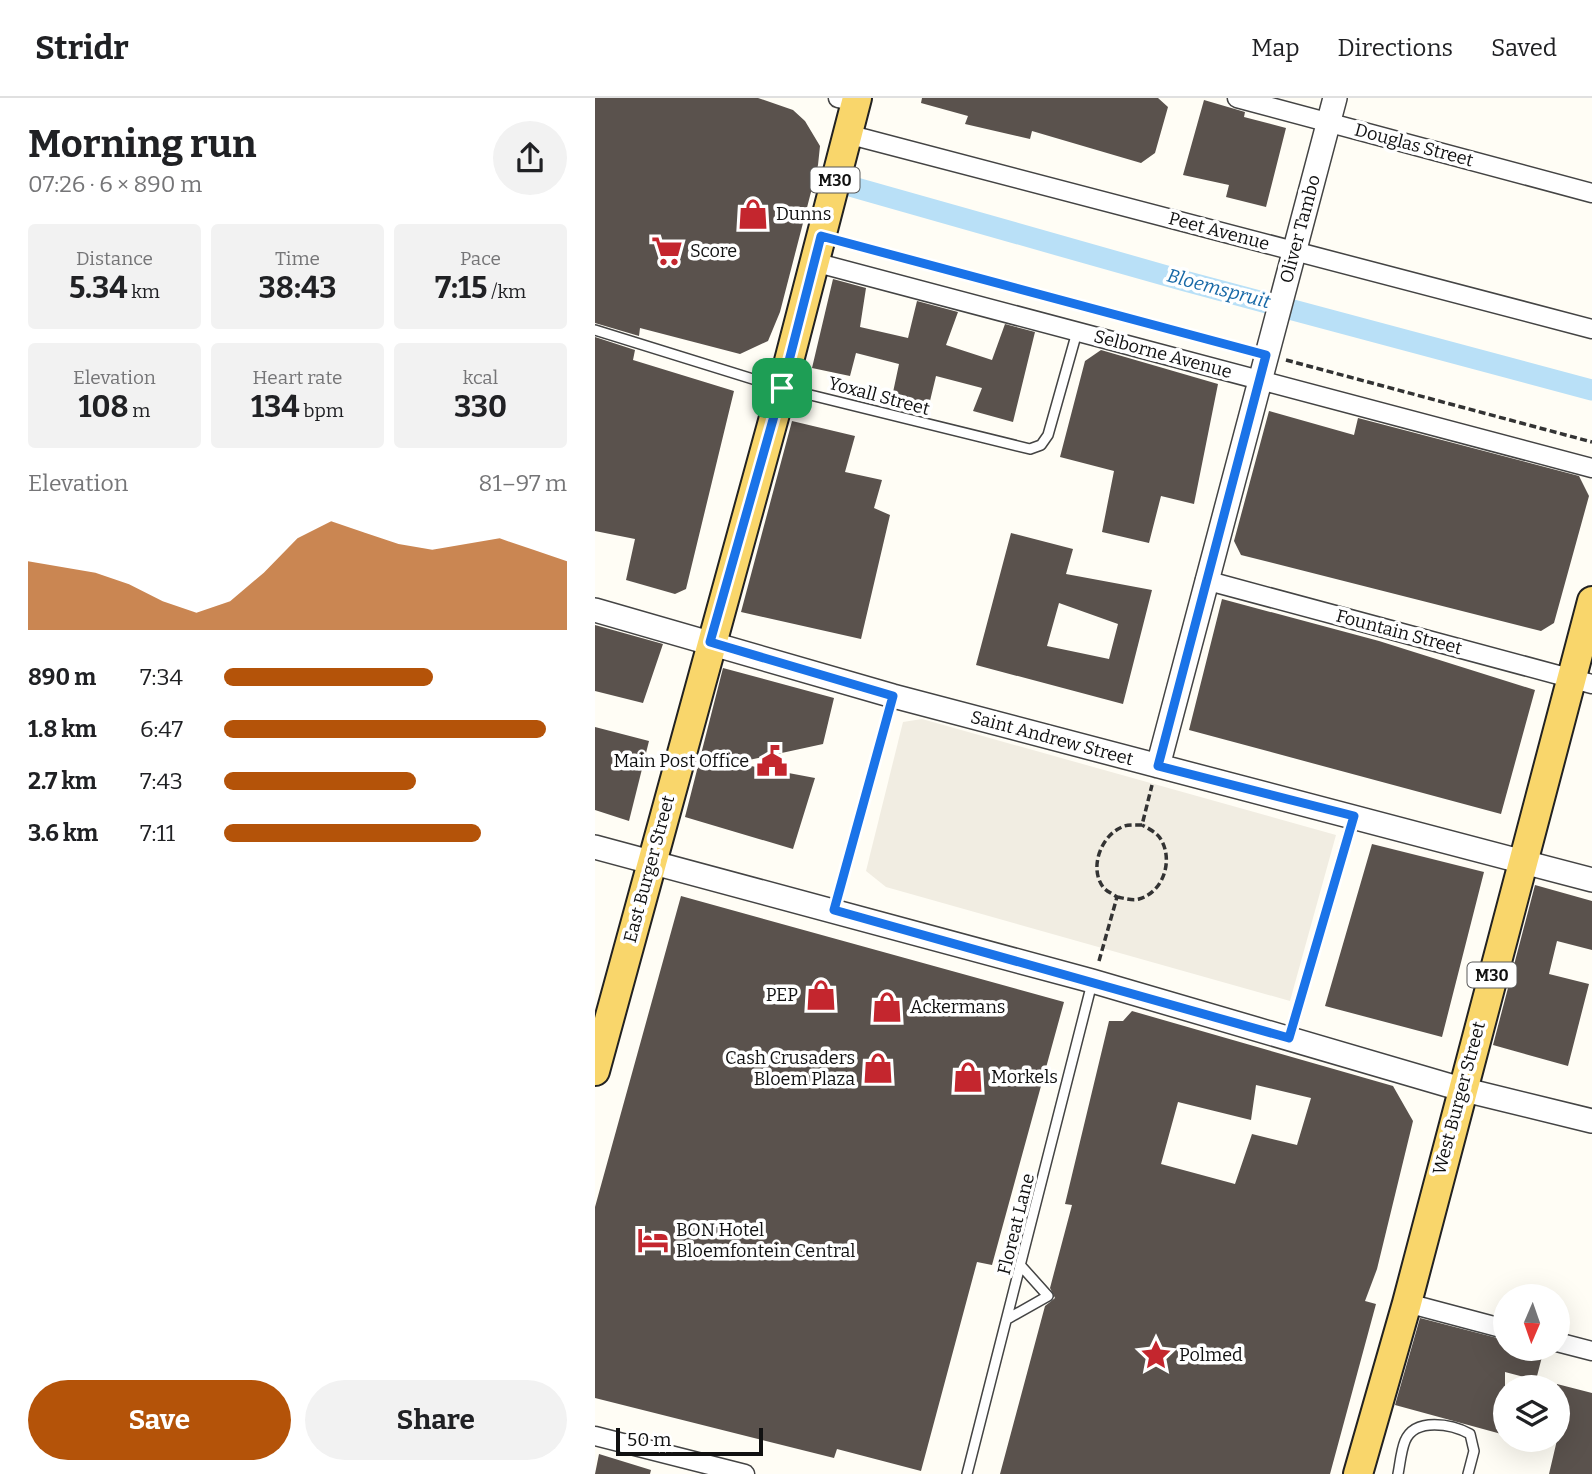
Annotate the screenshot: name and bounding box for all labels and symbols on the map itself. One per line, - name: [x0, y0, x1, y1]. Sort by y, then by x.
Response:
- street label: Douglas Street: [1352, 119, 1476, 172]
- road number: M30: [811, 167, 859, 192]
- street label: Oliver Tambo: [1275, 172, 1325, 286]
- shop icon: Dunns: [736, 197, 770, 231]
- place label: Dunns: [776, 203, 831, 225]
- street label: Peet Avenue: [1166, 207, 1272, 255]
- supermarket icon: Score: [650, 234, 684, 268]
- place label: Score: [690, 240, 737, 262]
- water label: Bloemspruit: [1165, 264, 1273, 313]
- street label: Selborne Avenue: [1091, 325, 1235, 383]
- pin: [752, 358, 812, 418]
- street label: Yoxall Street: [826, 372, 933, 420]
- street label: Fountain Street: [1334, 605, 1465, 660]
- street label: Saint Andrew Street: [968, 706, 1136, 770]
- public building icon: Main Post Office: [755, 744, 789, 778]
- place label: Main Post Office: [613, 750, 749, 772]
- street label: East Burger Street: [619, 793, 679, 945]
- road number: M30: [1467, 962, 1517, 988]
- shop icon: PEP: [804, 978, 838, 1012]
- place label: PEP: [766, 984, 798, 1006]
- shop icon: Ackermans: [870, 990, 904, 1024]
- place label: Ackermans: [910, 996, 1005, 1018]
- street label: West Burger Street: [1428, 1018, 1490, 1177]
- place label: Cash Crusaders Bloem Plaza: [725, 1047, 855, 1090]
- shop icon: Cash Crusaders Bloem Plaza: [861, 1051, 895, 1085]
- shop icon: Morkels: [951, 1060, 985, 1094]
- place label: Morkels: [991, 1066, 1058, 1088]
- street label: Floreat Lane: [993, 1171, 1039, 1277]
- place label: BON Hotel Bloemfontein Central: [676, 1219, 856, 1262]
- hotel icon: BON Hotel Bloemfontein Central: [636, 1223, 670, 1257]
- north arrow: [1493, 1284, 1570, 1362]
- place icon: Polmed: [1139, 1338, 1173, 1372]
- place label: Polmed: [1179, 1344, 1243, 1366]
- scale bar: [616, 1425, 763, 1457]

